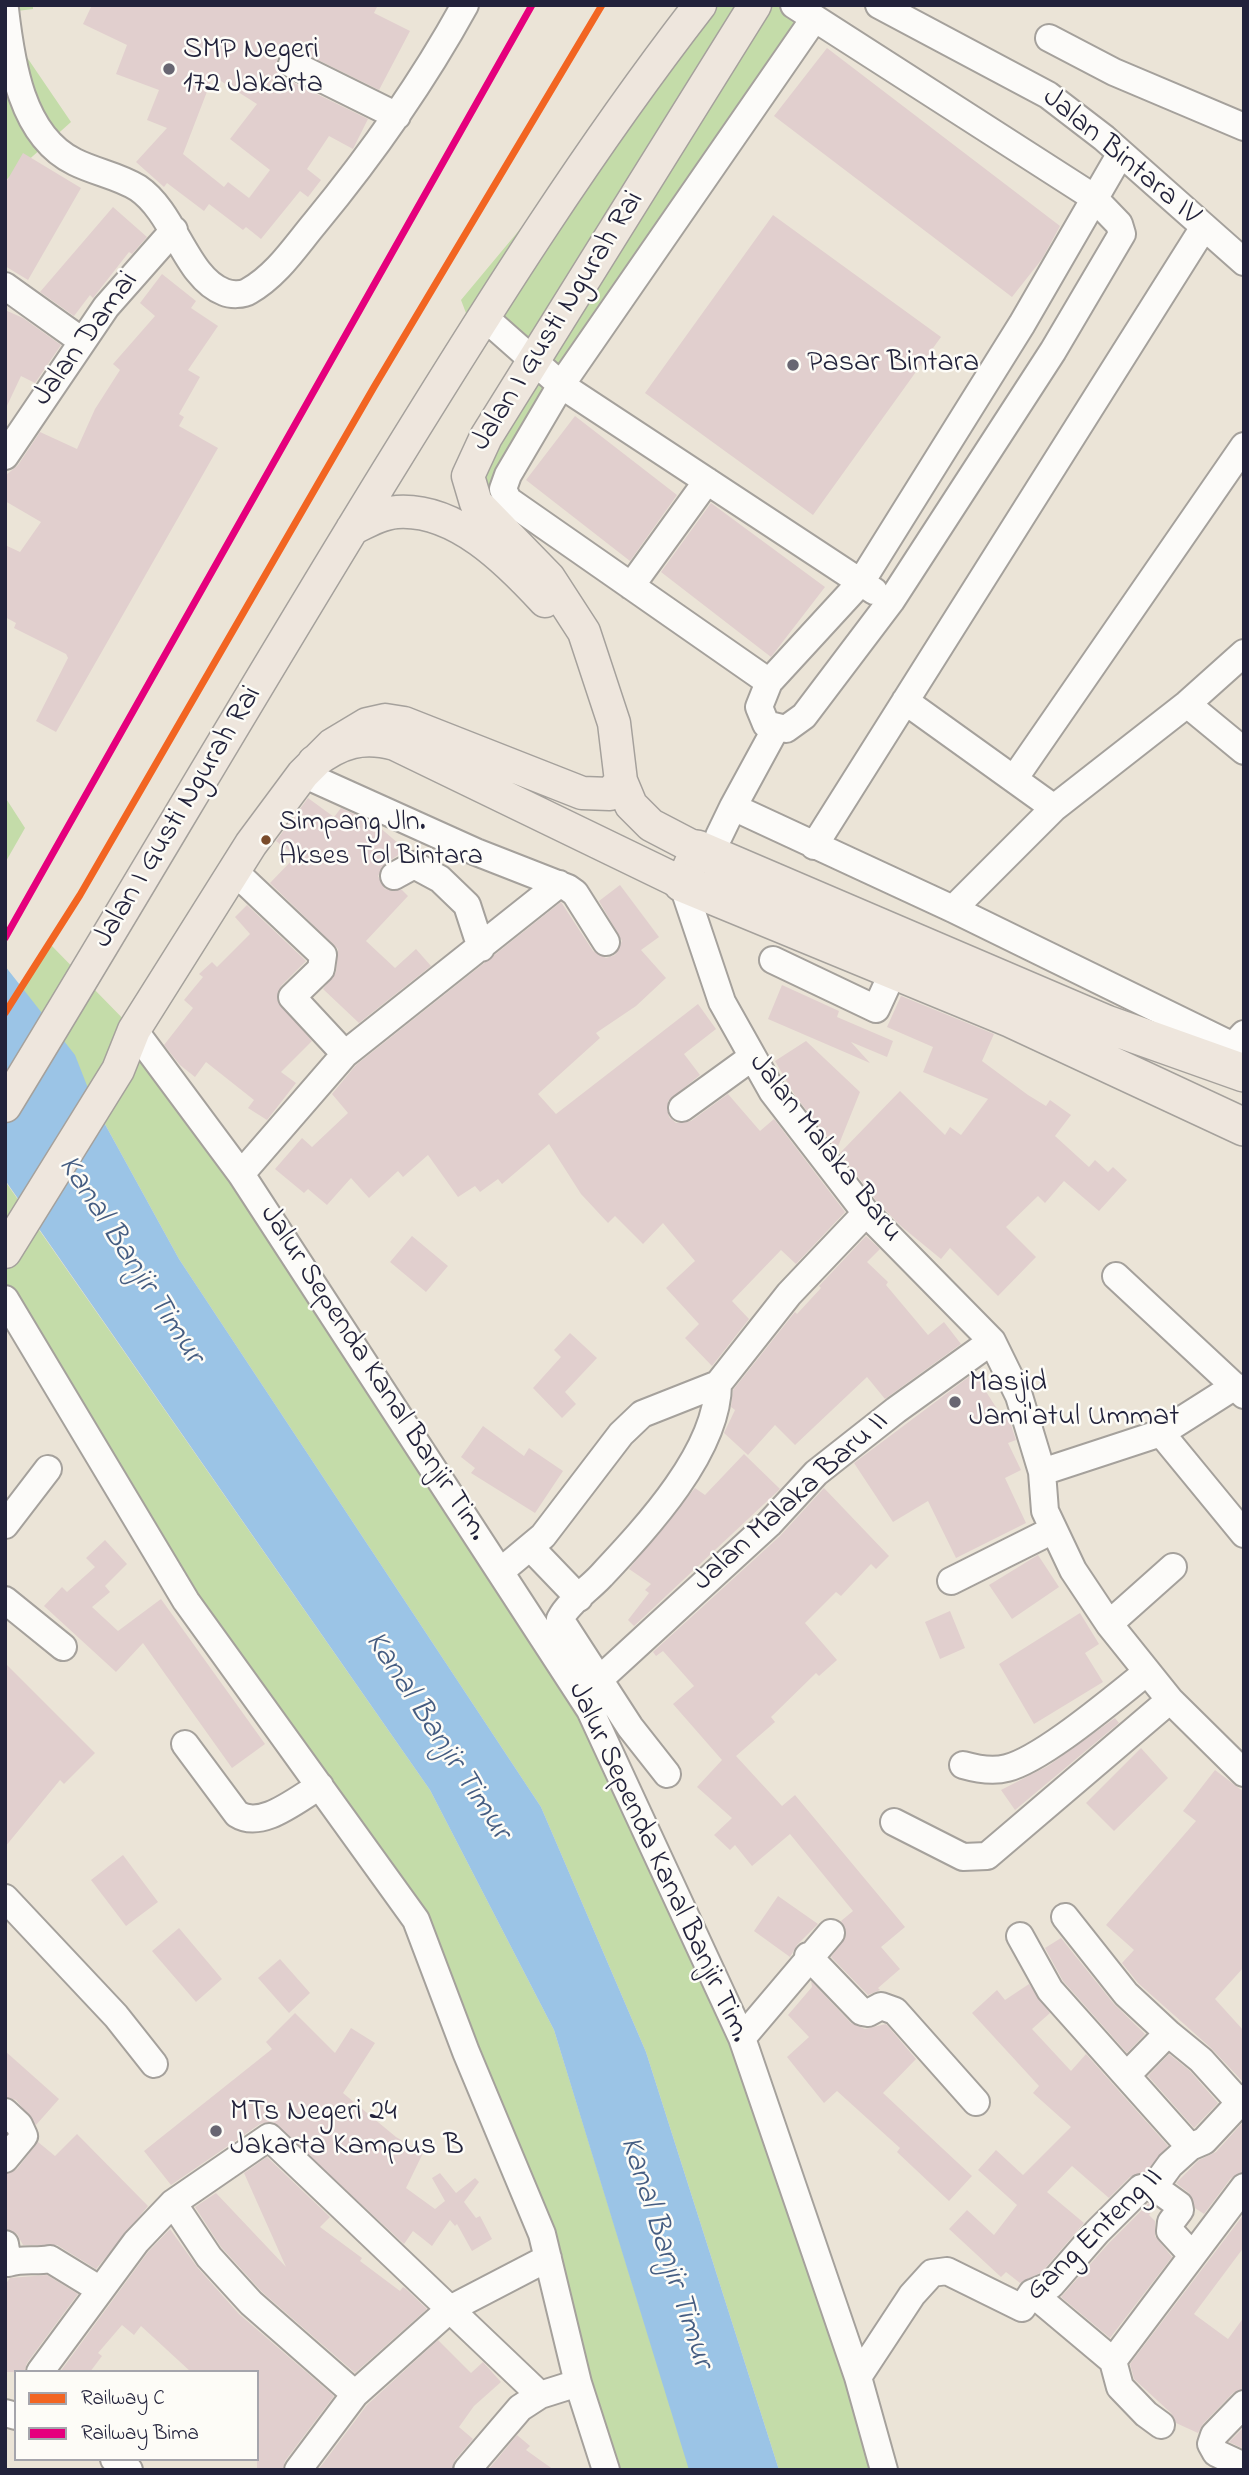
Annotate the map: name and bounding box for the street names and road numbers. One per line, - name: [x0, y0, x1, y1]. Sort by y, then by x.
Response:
- street label: Jalan Bintara IV: [1034, 81, 1206, 235]
- street label: Jalan I Gusti Ngurah Rai: [464, 186, 654, 458]
- street label: Jalan Damai: [26, 266, 148, 414]
- street label: Jalan I Gusti Ngurah Rai: [86, 680, 272, 956]
- street label: Jalan Malaka Baru: [739, 1047, 909, 1251]
- street label: Jalur Sependa Kanal Banjir Tim.: [250, 1199, 494, 1549]
- street label: Jalan Malaka Baru II: [687, 1406, 897, 1600]
- street label: Jalur Sependa Kanal Banjir Tim.: [558, 1677, 756, 2049]
- street label: Gang Enteng II: [1020, 2162, 1172, 2310]

